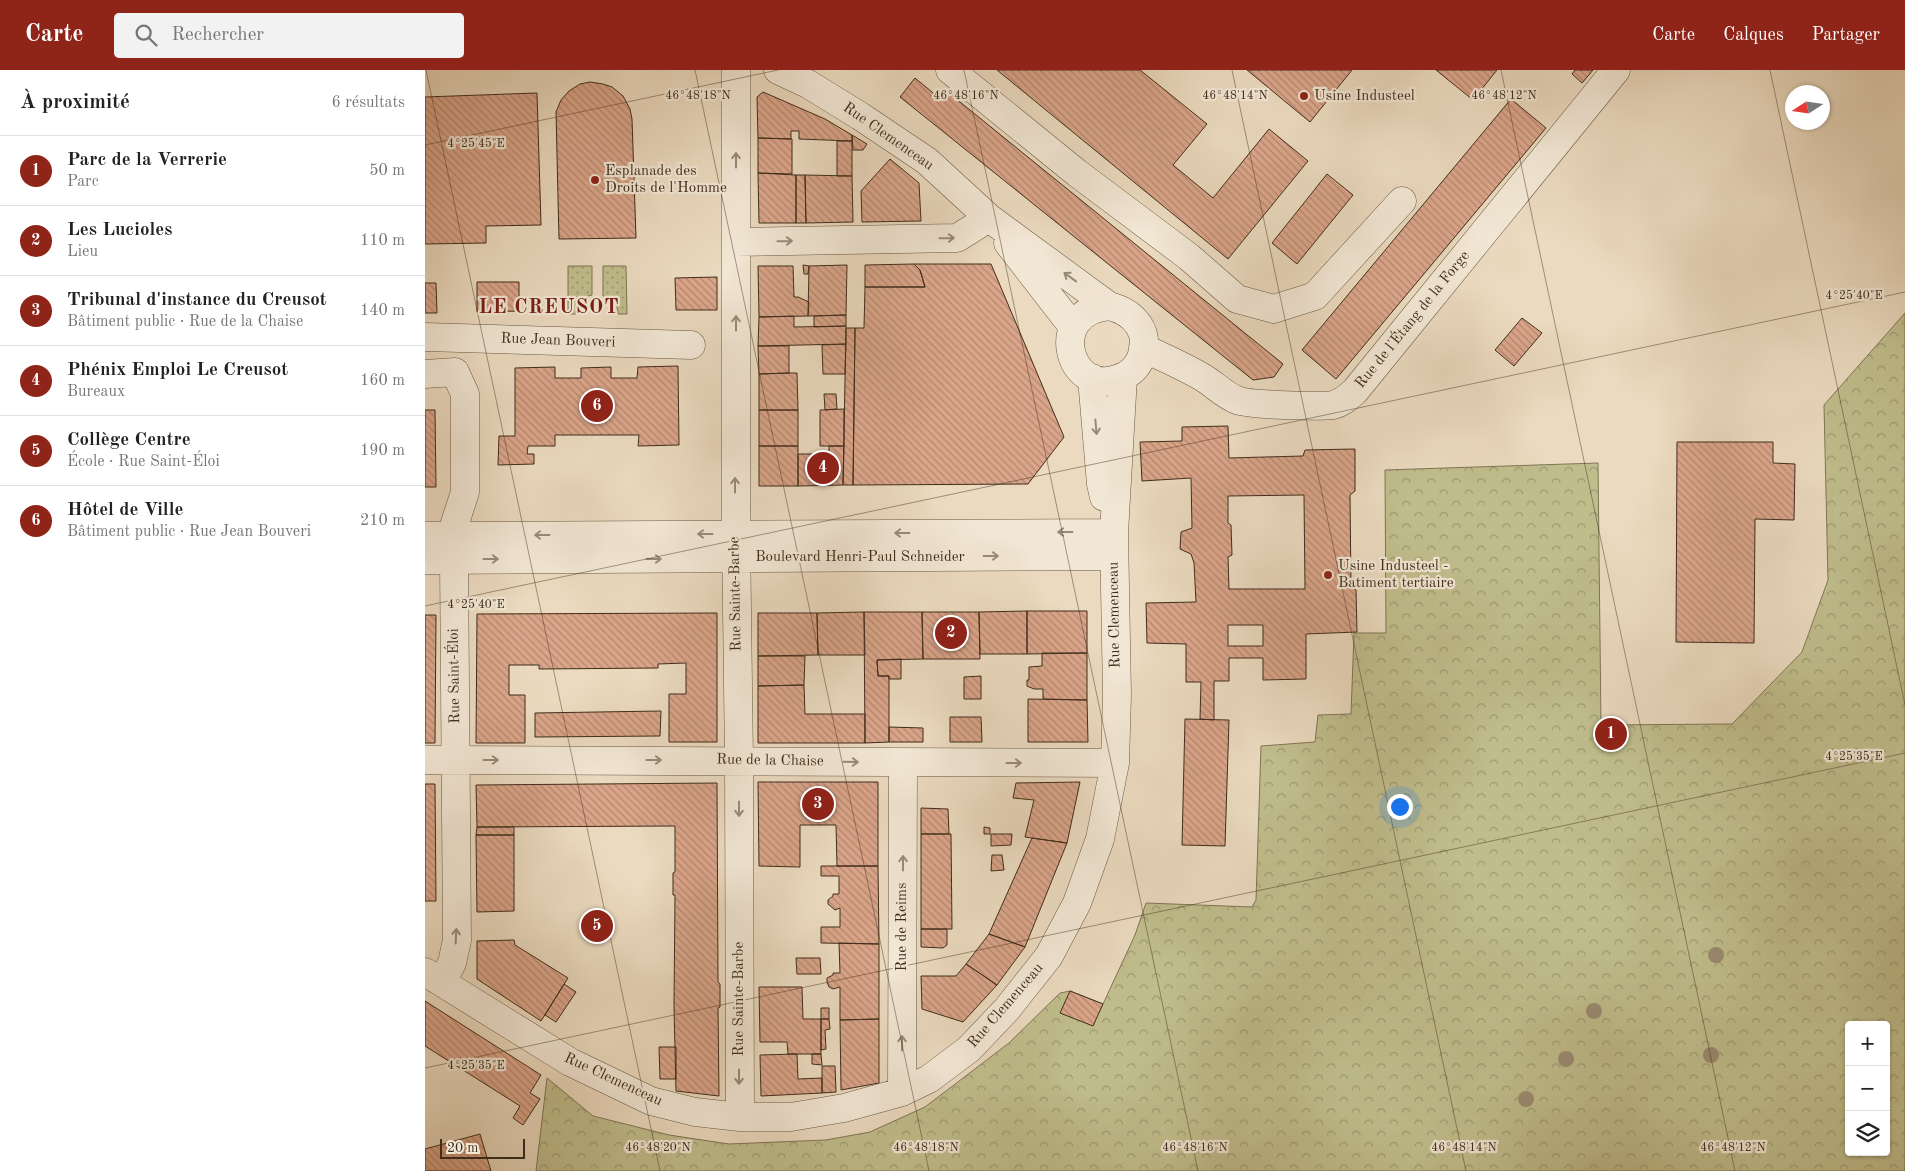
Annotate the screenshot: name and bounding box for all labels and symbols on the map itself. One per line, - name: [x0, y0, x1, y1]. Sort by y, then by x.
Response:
- north arrow: [1785, 85, 1830, 130]
- place label: Usine Industeel: [1314, 89, 1415, 104]
- text: 46°48'18"N: [665, 90, 731, 102]
- text: 46°48'16"N: [933, 90, 999, 102]
- text: 46°48'14"N: [1202, 90, 1268, 102]
- marker: Usine Industeel: [1298, 90, 1310, 102]
- text: 46°48'12"N: [1471, 90, 1537, 102]
- street label: Rue Clemenceau: [840, 100, 936, 174]
- text: 4°25'45"E: [447, 137, 505, 150]
- one-way arrow: [731, 153, 741, 169]
- place label: Esplanade des Droits de l'Homme: [605, 164, 727, 196]
- marker: Esplanade des Droits de l'Homme: [589, 174, 601, 186]
- one-way arrow: [938, 233, 955, 243]
- one-way arrow: [776, 237, 792, 246]
- street label: Rue de l'Étang de la Forge: [1351, 246, 1473, 392]
- one-way arrow: [1063, 272, 1077, 282]
- text: 4°25'40"E: [1825, 289, 1883, 302]
- district label: LE CREUSOT: [478, 298, 620, 318]
- one-way arrow: [731, 315, 741, 332]
- street label: Rue Jean Bouveri: [500, 332, 616, 350]
- pin: 6: [581, 387, 613, 425]
- one-way arrow: [1091, 418, 1101, 434]
- pin: 4: [807, 449, 839, 487]
- one-way arrow: [730, 478, 740, 494]
- one-way arrow: [1057, 527, 1074, 537]
- one-way arrow: [895, 528, 911, 538]
- one-way arrow: [697, 529, 714, 539]
- one-way arrow: [535, 530, 551, 540]
- street label: Rue Sainte-Barbe: [727, 536, 745, 652]
- street label: Boulevard Henri-Paul Schneider: [755, 550, 965, 565]
- one-way arrow: [982, 551, 999, 561]
- one-way arrow: [482, 554, 499, 564]
- one-way arrow: [645, 554, 661, 563]
- place label: Usine Industeel - Batiment tertiaire: [1338, 559, 1454, 591]
- street label: Rue Clemenceau: [1107, 562, 1123, 668]
- marker: Usine Industeel - Batiment tertiaire: [1322, 569, 1334, 581]
- text: 4°25'40"E: [447, 598, 505, 611]
- pin: 2: [935, 614, 967, 652]
- street label: Rue Saint-Éloi: [444, 628, 463, 724]
- pin: 1: [1595, 715, 1627, 753]
- text: 4°25'35"E: [1825, 750, 1883, 763]
- street label: Rue de la Chaise: [716, 753, 824, 769]
- one-way arrow: [482, 755, 499, 765]
- one-way arrow: [645, 755, 661, 765]
- one-way arrow: [842, 757, 859, 767]
- one-way arrow: [1005, 758, 1021, 768]
- pin: 3: [802, 785, 834, 823]
- your location: [1387, 794, 1413, 820]
- one-way arrow: [734, 800, 744, 817]
- one-way arrow: [898, 855, 908, 872]
- street label: Rue de Reims: [895, 883, 910, 971]
- pin: 5: [581, 907, 613, 945]
- one-way arrow: [452, 929, 461, 945]
- street label: Rue Sainte-Barbe: [732, 941, 747, 1056]
- street label: Rue Clemenceau: [965, 961, 1047, 1051]
- one-way arrow: [897, 1035, 907, 1052]
- street label: Rue Clemenceau: [562, 1051, 664, 1109]
- text: 4°25'35"E: [447, 1059, 505, 1072]
- one-way arrow: [734, 1068, 744, 1084]
- scale bar: [440, 1136, 525, 1159]
- text: 46°48'20"N: [625, 1142, 691, 1154]
- text: 46°48'18"N: [893, 1142, 959, 1154]
- text: 46°48'16"N: [1162, 1142, 1228, 1154]
- text: 46°48'14"N: [1431, 1142, 1497, 1154]
- text: 46°48'12"N: [1700, 1142, 1766, 1154]

